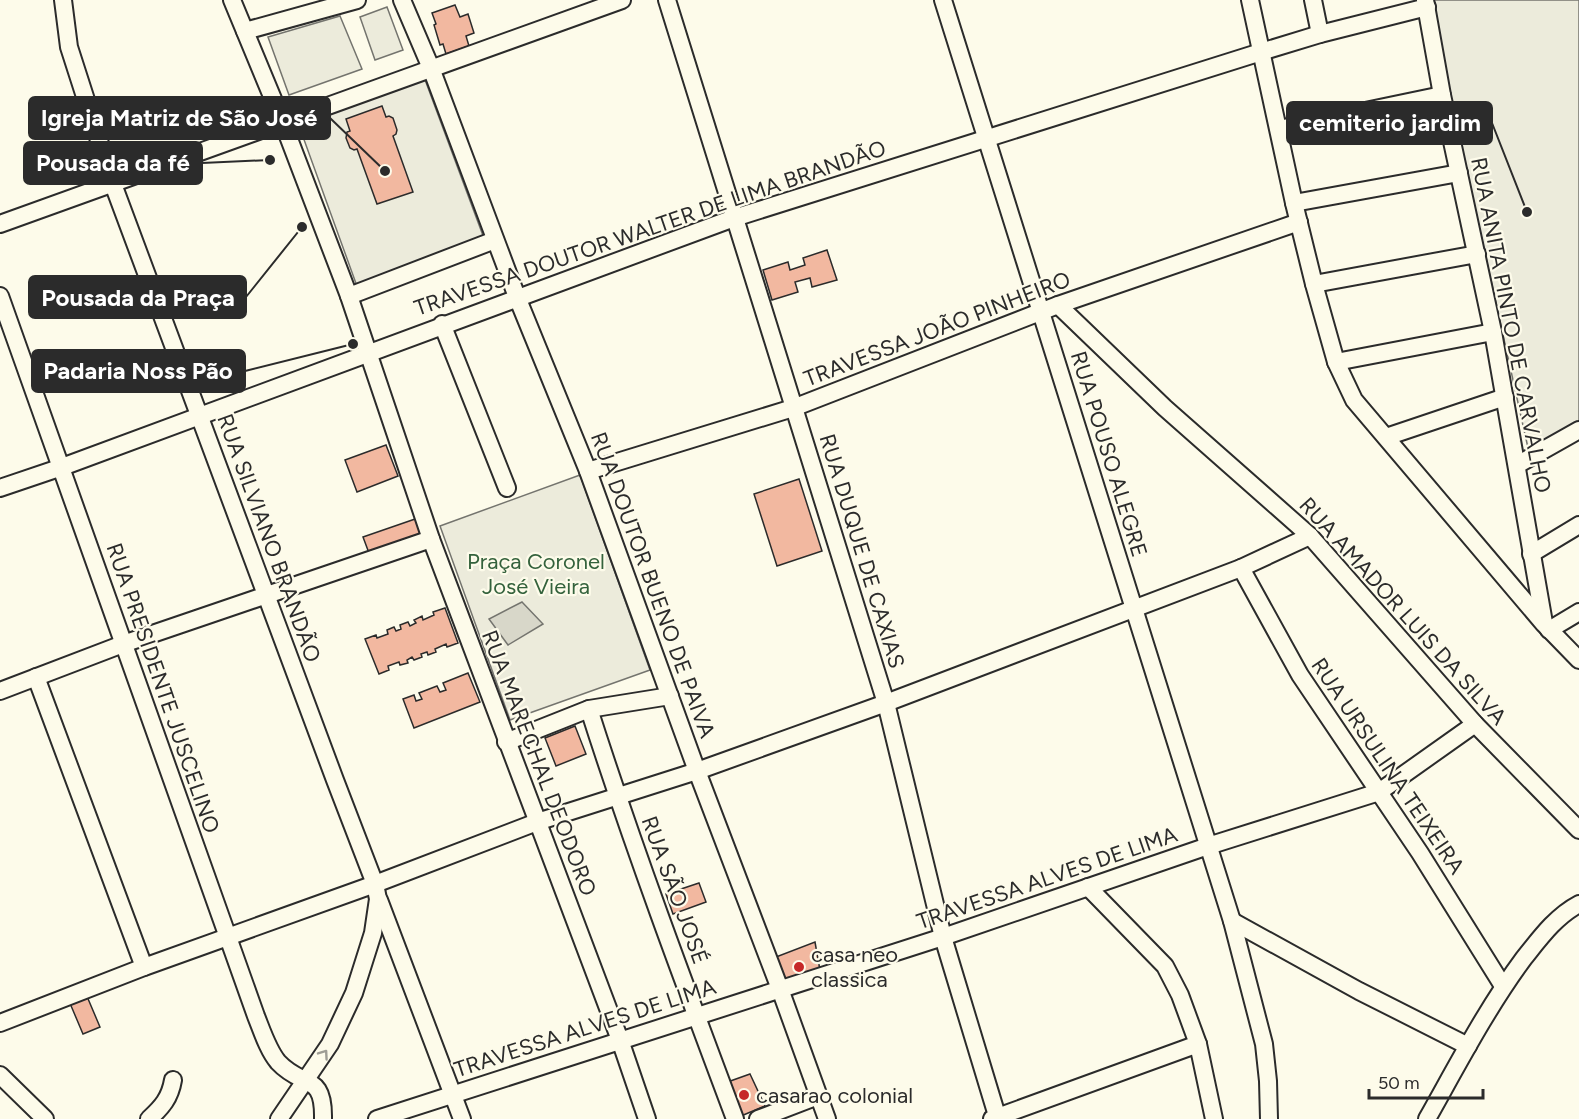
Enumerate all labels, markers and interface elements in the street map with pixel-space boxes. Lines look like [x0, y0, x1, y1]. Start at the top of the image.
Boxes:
callout: Igreja Matriz de São José [29, 97, 330, 139]
callout: cemiterio jardim [1287, 102, 1492, 144]
text: Igreja Matriz de São José [41, 103, 317, 132]
text: cemiterio jardim [1299, 108, 1481, 137]
street label: TRAVESSA DOUTOR WALTER DE LIMA BRANDÃO [411, 134, 889, 322]
callout: Pousada da fé [24, 142, 202, 184]
text: Pousada da fé [36, 148, 190, 177]
street label: RUA ANITA PINTO DE CARVALHO [1465, 155, 1557, 495]
street label: TRAVESSA JOÃO PINHEIRO [800, 266, 1074, 392]
callout: Pousada da Praça [29, 276, 246, 318]
text: Pousada da Praça [41, 283, 235, 312]
street label: RUA POUSO ALEGRE [1065, 348, 1153, 560]
callout: Padaria Noss Pão [32, 350, 245, 392]
text: Padaria Noss Pão [43, 356, 233, 385]
street label: RUA SILVIANO BRANDÃO [211, 410, 327, 666]
street label: RUA DOUTOR BUENO DE PAIVA [585, 428, 721, 742]
street label: RUA DUQUE DE CAXIAS [813, 431, 911, 671]
street label: RUA AMADOR LUIS DA SILVA [1294, 492, 1512, 730]
street label: RUA PRESIDENTE JUSCELINO [101, 539, 225, 837]
park label: Praça Coronel José Vieira [467, 548, 605, 600]
street label: RUA MARECHAL DEODORO [476, 626, 602, 900]
street label: RUA URSULINA TEIXEIRA [1305, 653, 1471, 879]
street label: RUA SÃO JOSÉ [636, 812, 714, 968]
street label: TRAVESSA ALVES DE LIMA [913, 821, 1181, 935]
place label: casa neo classica [811, 941, 898, 993]
marker: casa neo classica [792, 960, 806, 974]
street label: TRAVESSA ALVES DE LIMA [451, 973, 719, 1083]
one-way arrow [317, 1049, 328, 1060]
scale bar [1369, 1062, 1483, 1100]
text: 50 m [1378, 1072, 1420, 1094]
place label: casarao colonial [756, 1082, 913, 1109]
marker: casarao colonial [737, 1088, 751, 1102]

